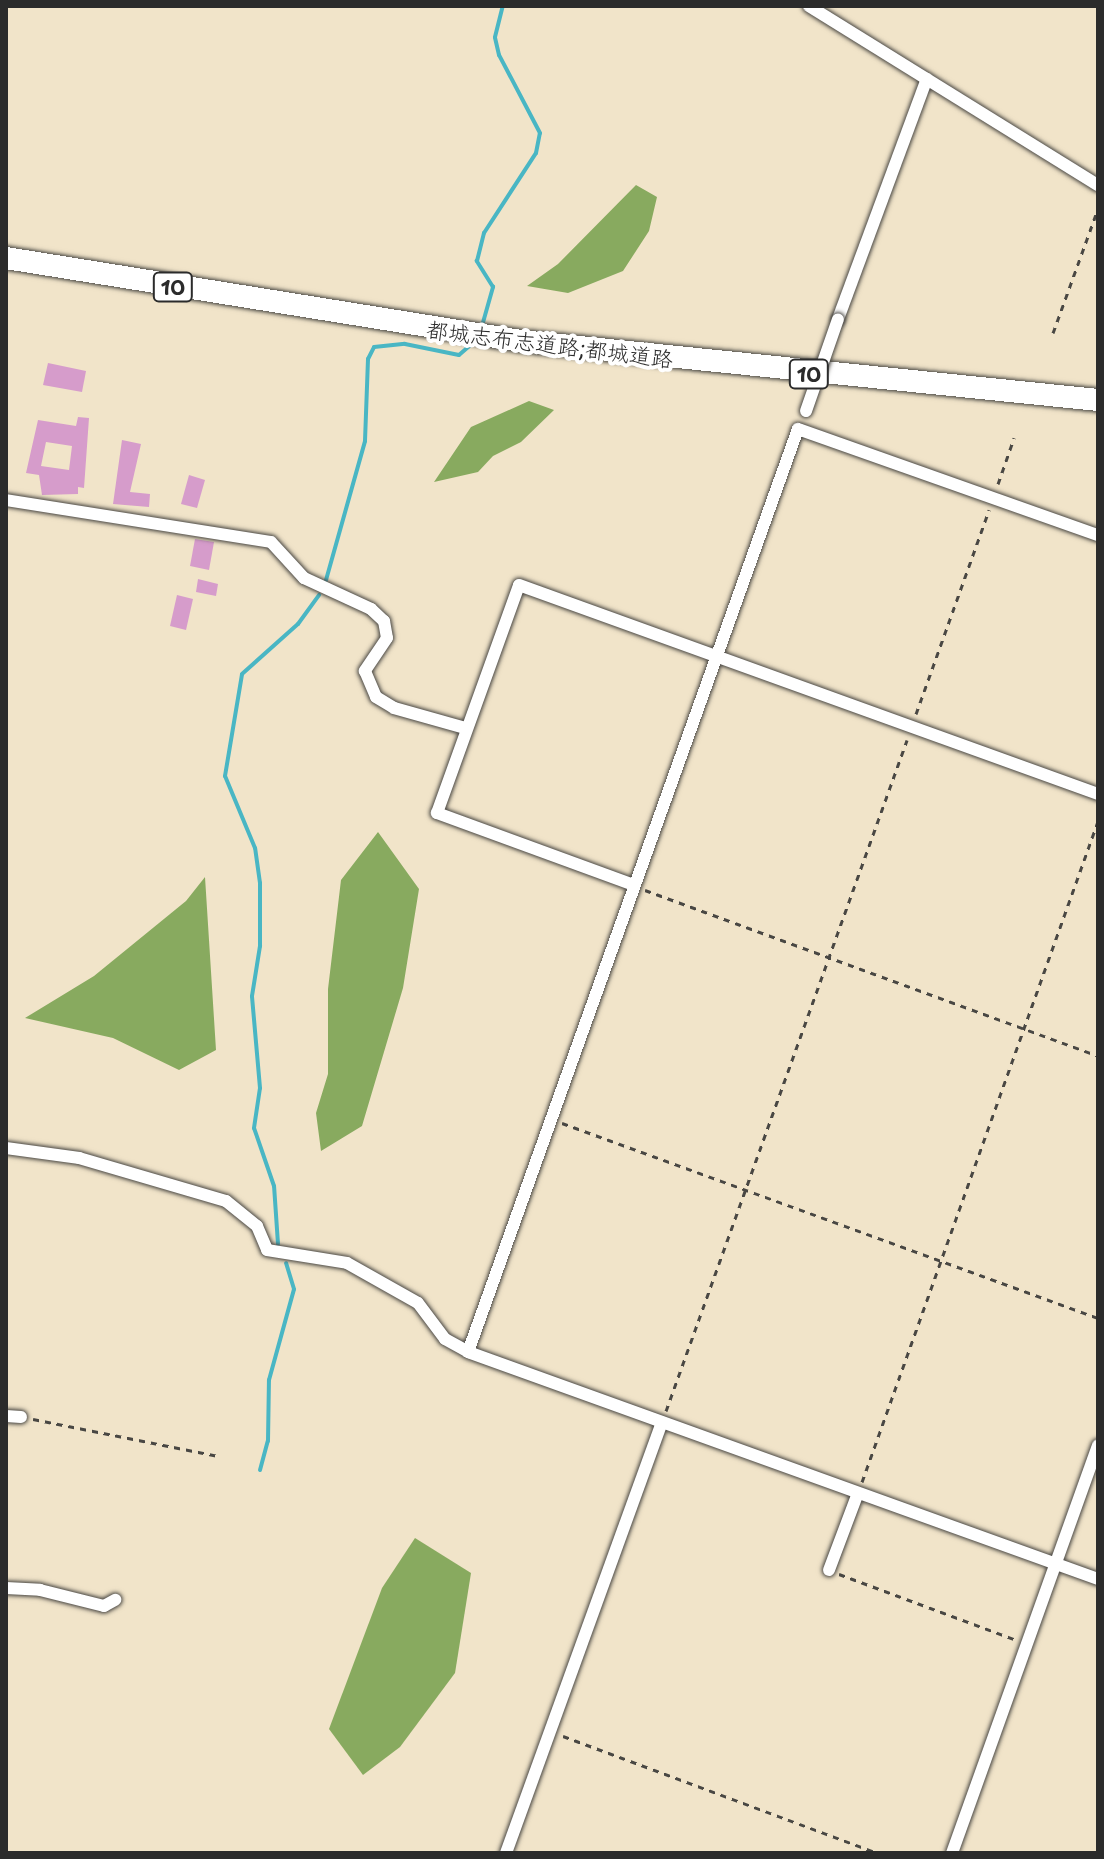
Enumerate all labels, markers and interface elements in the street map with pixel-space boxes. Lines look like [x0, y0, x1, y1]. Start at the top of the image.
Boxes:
road number: 10 [151, 271, 195, 303]
street label: 都城志布志道路;都城道路 [425, 315, 675, 371]
road number: 10 [787, 358, 831, 390]

